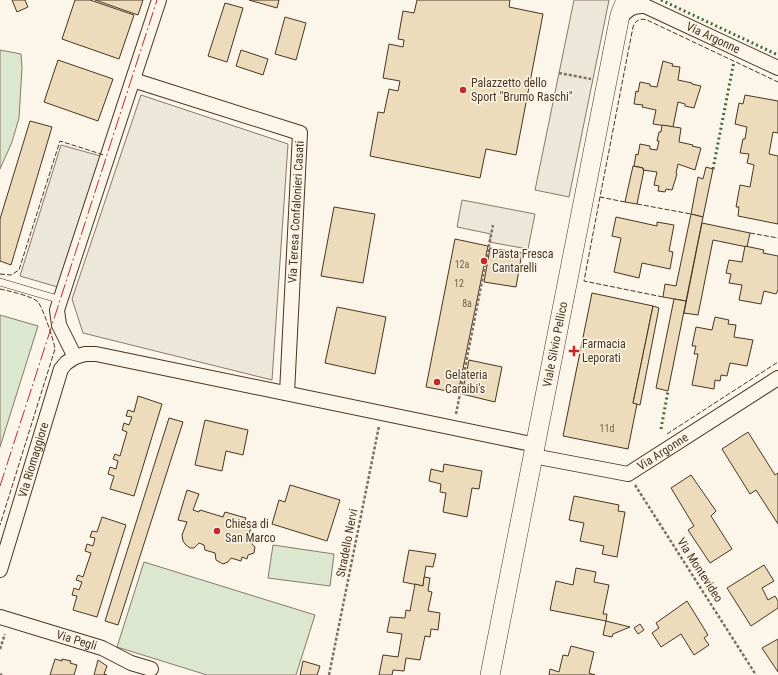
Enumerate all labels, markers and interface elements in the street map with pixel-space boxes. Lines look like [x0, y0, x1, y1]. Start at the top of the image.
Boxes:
street label: Via Argonne [684, 19, 743, 56]
place label: Palazzetto dello Sport "Brumo Raschi" [471, 76, 573, 104]
marker: Palazzetto dello Sport "Brumo Raschi" [458, 85, 468, 95]
street label: Via Teresa Confalonieri Casati [285, 140, 307, 284]
place label: Pasta Fresca Cantarelli [492, 247, 554, 275]
marker: Pasta Fresca Cantarelli [479, 256, 489, 266]
house number: 12a [455, 259, 470, 270]
house number: 12 [454, 278, 464, 289]
house number: 8a [462, 298, 472, 309]
street label: Viale Silvio Pellico [540, 300, 570, 388]
place label: Farmacia Leporati [582, 337, 626, 365]
marker: Farmacia Leporati [569, 346, 579, 356]
place label: Gelateria Caraibi's [445, 368, 488, 396]
marker: Gelateria Caraibi's [432, 377, 442, 387]
street label: Via Riomaggiore [15, 420, 51, 499]
house number: 11d [600, 423, 614, 434]
street label: Via Argonne [635, 430, 691, 473]
street label: Stradello Nervi [333, 508, 361, 578]
place label: Chiesa di San Marco [225, 517, 275, 545]
marker: Chiesa di San Marco [212, 526, 222, 536]
street label: Via Montevideo [674, 535, 726, 605]
street label: Via Pegli [55, 628, 99, 653]

